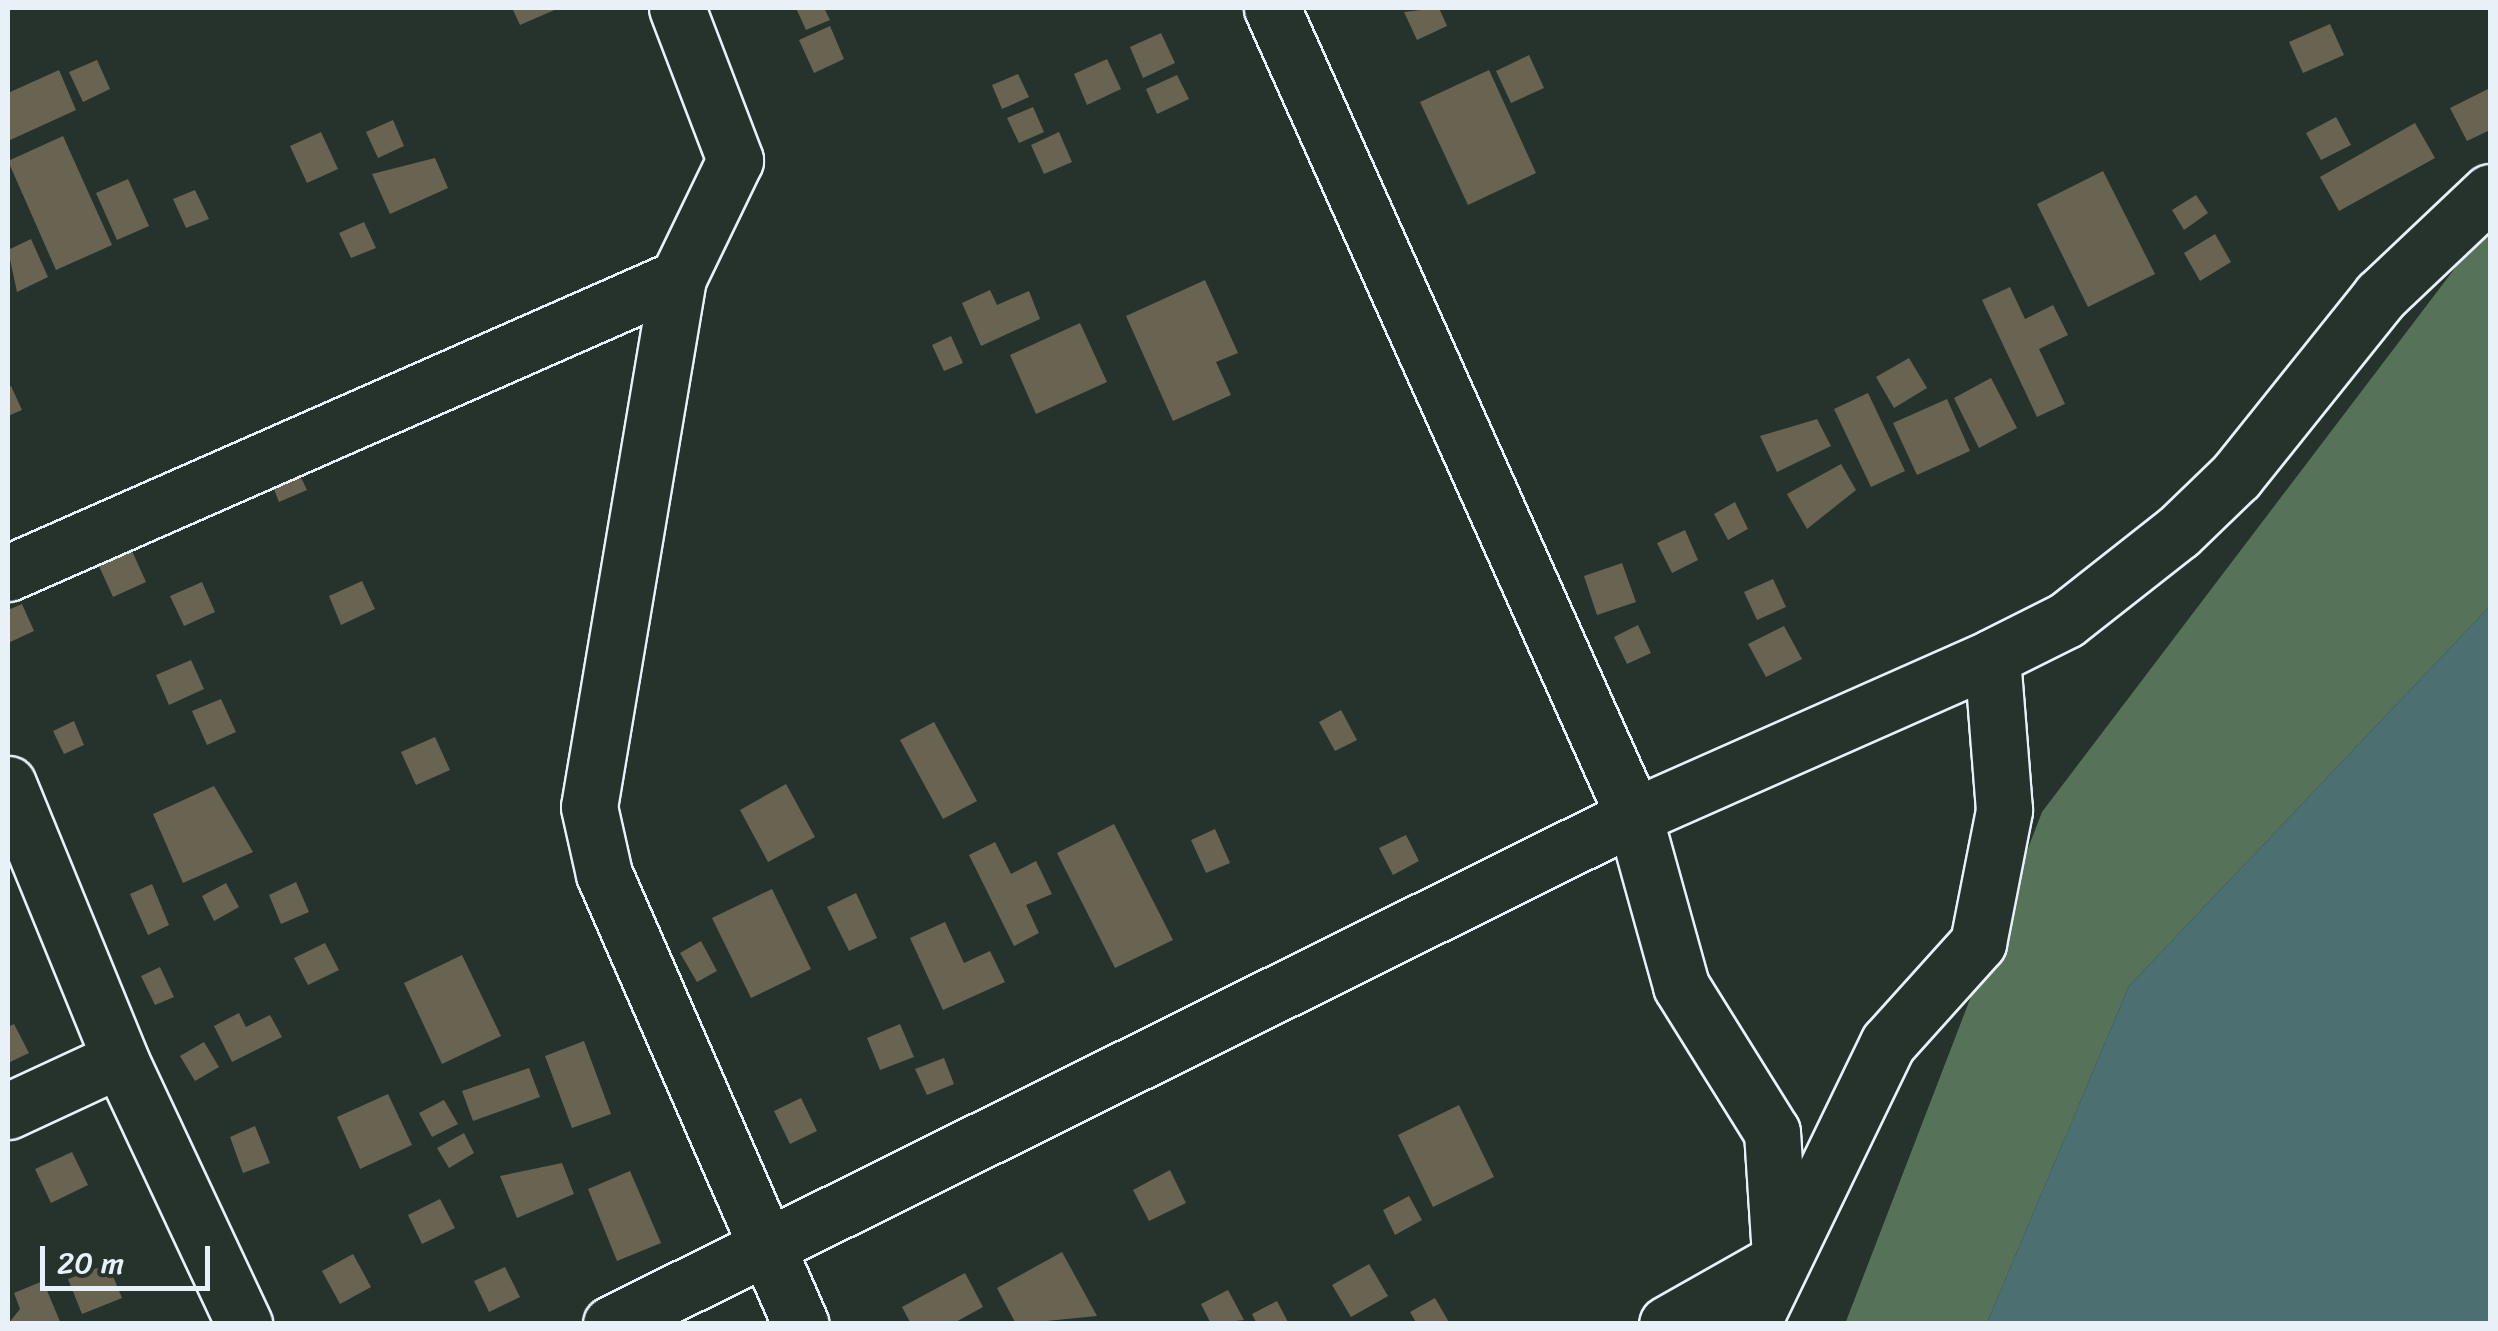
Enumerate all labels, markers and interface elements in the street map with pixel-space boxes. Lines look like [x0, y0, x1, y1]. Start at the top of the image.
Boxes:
scale bar [45, 1226, 215, 1288]
text: 20 m [57, 1236, 124, 1290]

